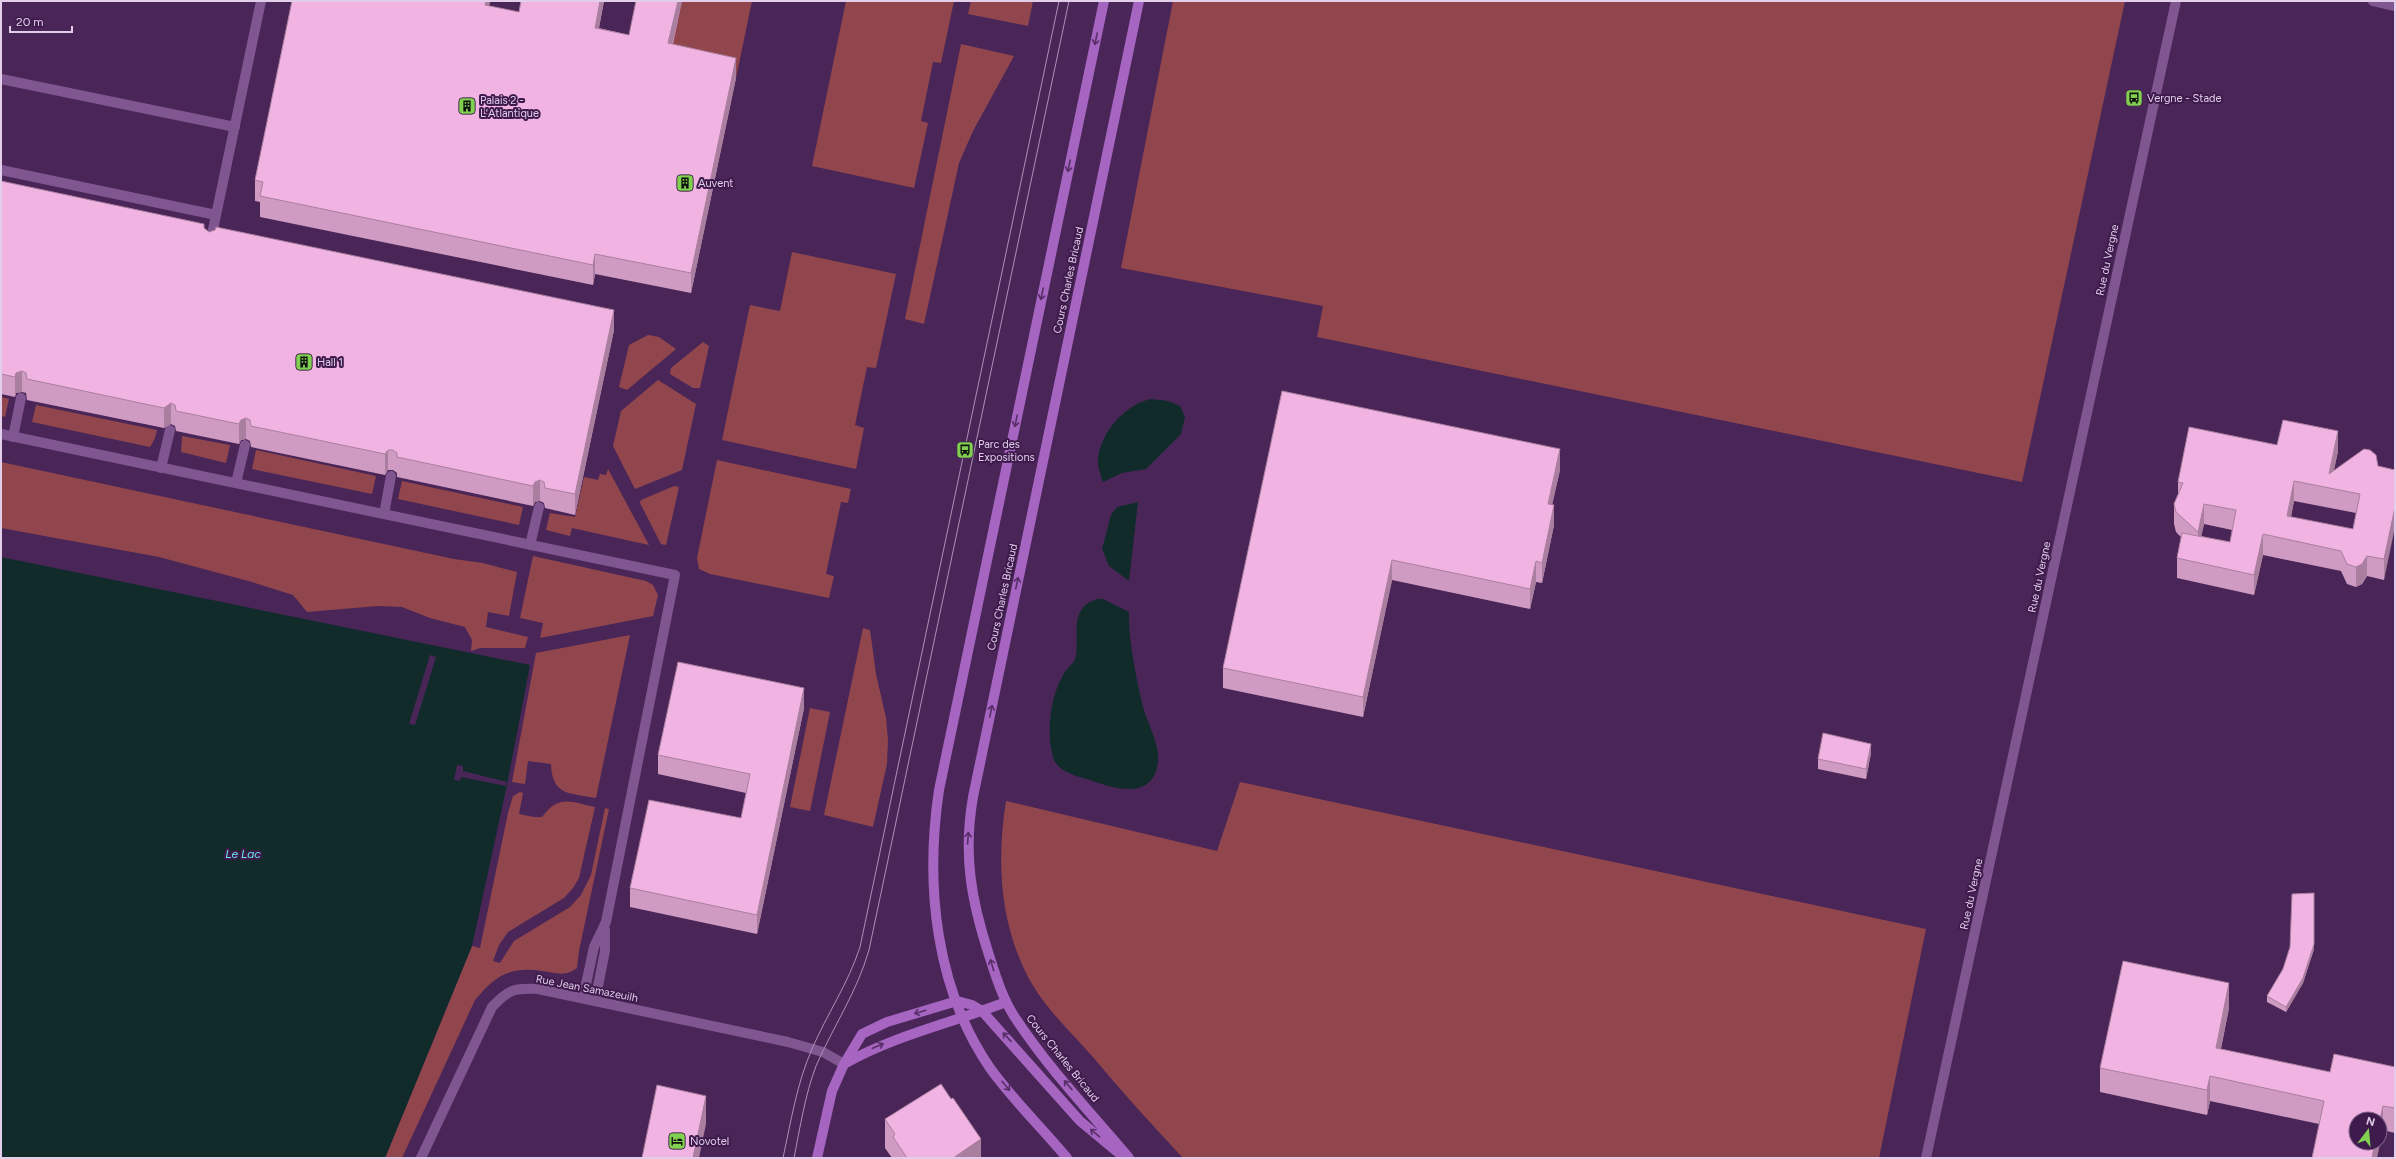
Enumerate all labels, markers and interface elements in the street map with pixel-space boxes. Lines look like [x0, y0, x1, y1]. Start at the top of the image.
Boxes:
scale bar [10, 8, 72, 34]
text: 20 m [16, 15, 44, 29]
one-way arrow [1092, 32, 1100, 45]
bus stop icon: Vergne - Stade [2124, 88, 2144, 108]
place label: Vergne - Stade [2147, 92, 2221, 105]
place label: Palais 2 - L'Atlantique [480, 94, 539, 120]
building icon: Palais 2 - L'Atlantique [457, 96, 477, 116]
one-way arrow [1065, 159, 1073, 172]
building icon: Auvent [675, 173, 695, 193]
place label: Auvent [698, 177, 733, 190]
street label: Rue du Vergne [2094, 223, 2121, 297]
street label: Cours Charles Bricaud [1051, 226, 1086, 335]
one-way arrow [1038, 287, 1046, 300]
building icon: Hall 1 [294, 352, 314, 372]
place label: Hall 1 [317, 356, 343, 369]
one-way arrow [1011, 414, 1019, 427]
place label: Parc des Expositions [978, 438, 1035, 464]
bus stop icon: Parc des Expositions [955, 440, 975, 460]
street label: Rue du Vergne [2026, 540, 2053, 614]
street label: Cours Charles Bricaud [985, 543, 1020, 652]
one-way arrow [1014, 577, 1022, 590]
one-way arrow [987, 704, 995, 717]
one-way arrow [964, 832, 972, 845]
water label: Le Lac [225, 847, 261, 861]
street label: Rue du Vergne [1958, 857, 1985, 931]
one-way arrow [988, 959, 995, 972]
street label: Rue Jean Samazeuilh [535, 972, 639, 1005]
one-way arrow [913, 1009, 926, 1016]
street label: Cours Charles Bricaud [1023, 1012, 1102, 1105]
one-way arrow [1003, 1032, 1012, 1042]
one-way arrow [872, 1042, 884, 1049]
one-way arrow [1064, 1080, 1073, 1091]
one-way arrow [1002, 1081, 1011, 1092]
north arrow [2348, 1111, 2388, 1151]
text: N [2365, 1114, 2377, 1129]
one-way arrow [1089, 1129, 1100, 1138]
hotel icon: Novotel [667, 1131, 687, 1151]
place label: Novotel [690, 1135, 729, 1148]

